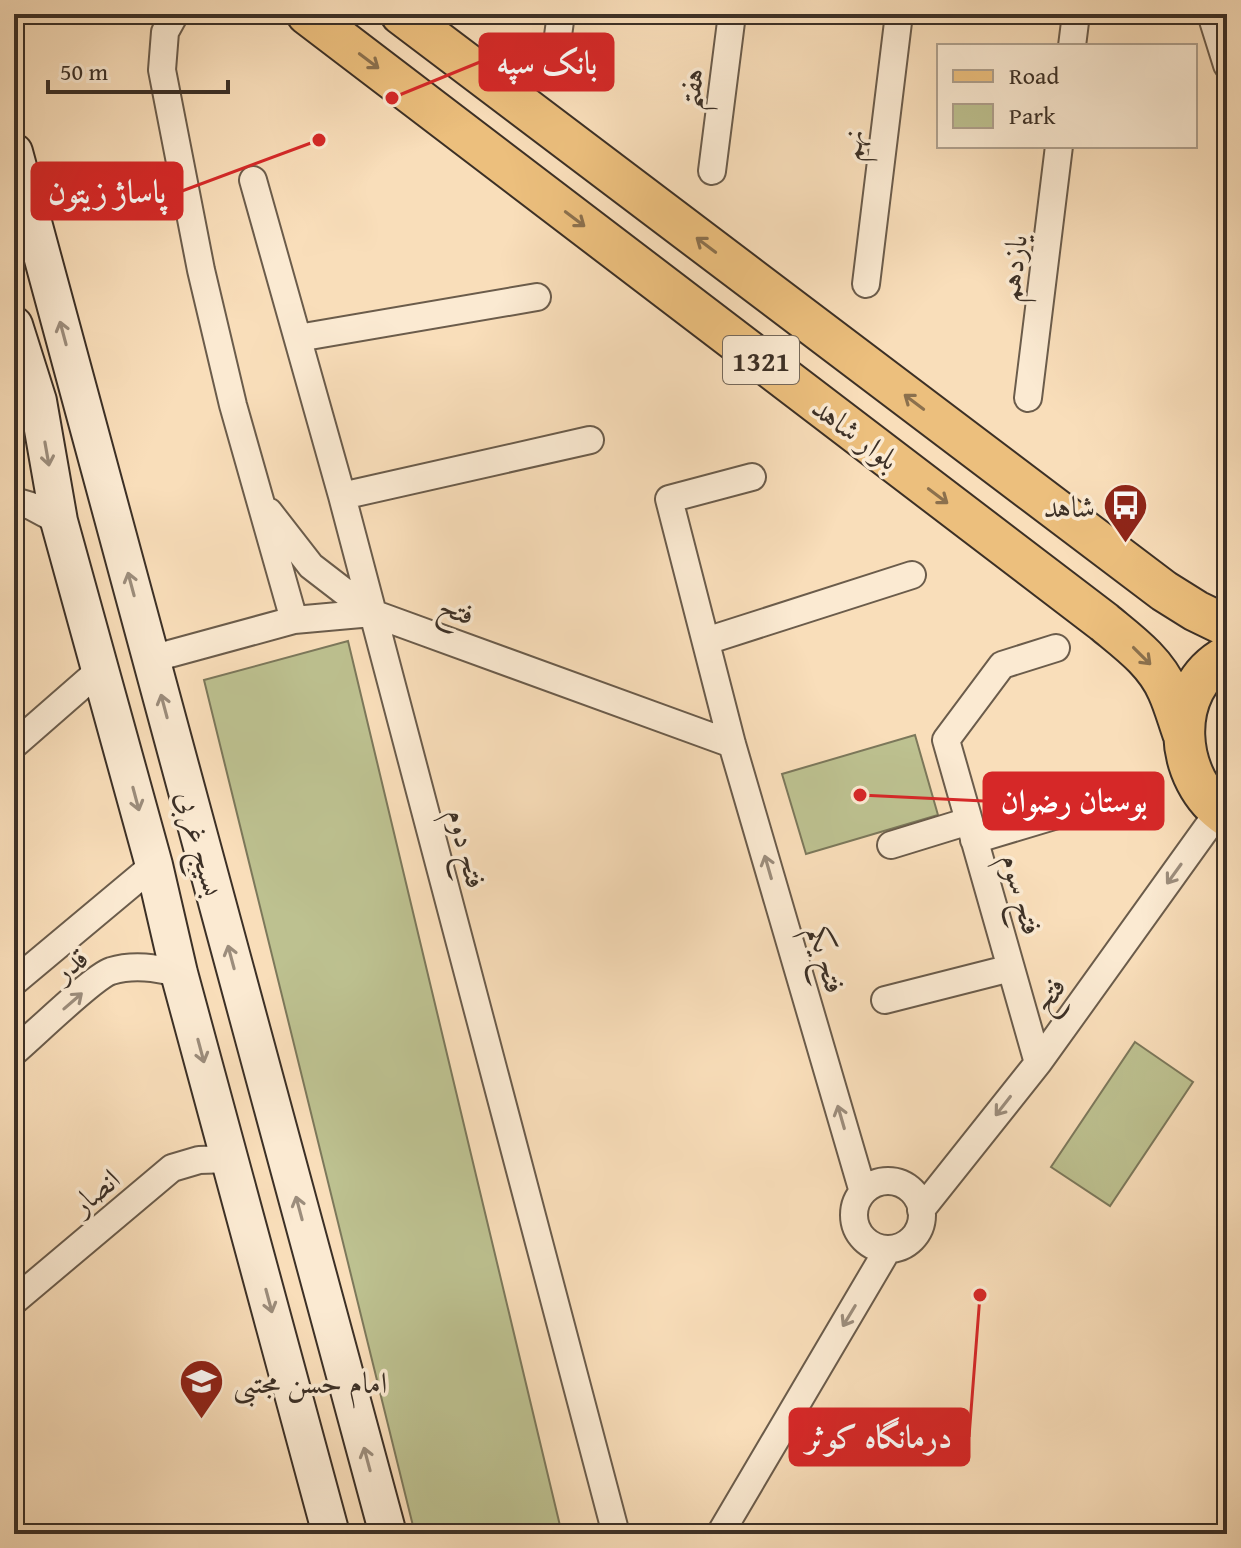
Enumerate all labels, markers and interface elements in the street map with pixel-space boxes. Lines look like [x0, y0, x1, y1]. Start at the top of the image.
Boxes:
callout: بانک سپه [480, 34, 613, 90]
text: بانک سپه [497, 39, 597, 86]
scale bar [48, 44, 228, 94]
legend [937, 44, 1197, 148]
one-way arrow [358, 53, 379, 70]
text: 50 m [60, 54, 108, 89]
text: Road [1009, 58, 1059, 93]
street label: هفتم [666, 66, 722, 113]
text: Park [1009, 98, 1056, 133]
street label: نهم [827, 127, 882, 164]
callout: پاساژ زیتون [32, 163, 182, 219]
text: پاساژ زیتون [48, 168, 168, 216]
one-way arrow [564, 210, 586, 227]
street label: یازدهم [986, 231, 1045, 305]
one-way arrow [696, 237, 718, 253]
one-way arrow [55, 321, 70, 347]
road number: 1321 [723, 336, 799, 384]
street label: بلوار شاهد [803, 385, 909, 481]
one-way arrow [904, 393, 925, 410]
one-way arrow [41, 441, 56, 467]
bus stop icon: شاهد [1102, 482, 1150, 545]
place label: شاهد [1043, 484, 1095, 528]
one-way arrow [927, 487, 948, 504]
one-way arrow [122, 572, 137, 598]
street label: فتح [431, 582, 481, 641]
one-way arrow [1133, 646, 1152, 666]
one-way arrow [155, 693, 170, 719]
callout: بوستان رضوان [984, 773, 1163, 829]
text: بوستان رضوان [1000, 777, 1148, 824]
one-way arrow [129, 785, 144, 811]
street label: بسیج غربی [160, 785, 236, 903]
street label: فتح دوم [430, 803, 500, 894]
street label: فتح سوم [985, 848, 1056, 942]
one-way arrow [760, 855, 775, 881]
one-way arrow [1165, 862, 1182, 884]
street label: فتح یکم [791, 920, 859, 1000]
street label: قدر [40, 936, 97, 994]
one-way arrow [223, 944, 238, 970]
street label: فتح [1020, 967, 1081, 1025]
one-way arrow [62, 992, 82, 1010]
one-way arrow [194, 1037, 209, 1063]
one-way arrow [995, 1095, 1012, 1116]
one-way arrow [833, 1104, 848, 1130]
street label: انصار [58, 1157, 129, 1227]
one-way arrow [291, 1195, 306, 1221]
one-way arrow [262, 1288, 277, 1314]
one-way arrow [841, 1304, 857, 1327]
school or university icon: امام حسن مجتبی [178, 1358, 226, 1421]
place label: امام حسن مجتبی [233, 1360, 387, 1409]
callout: درمانگاه کوثر [790, 1409, 969, 1465]
text: درمانگاه کوثر [803, 1413, 952, 1460]
one-way arrow [359, 1446, 374, 1472]

